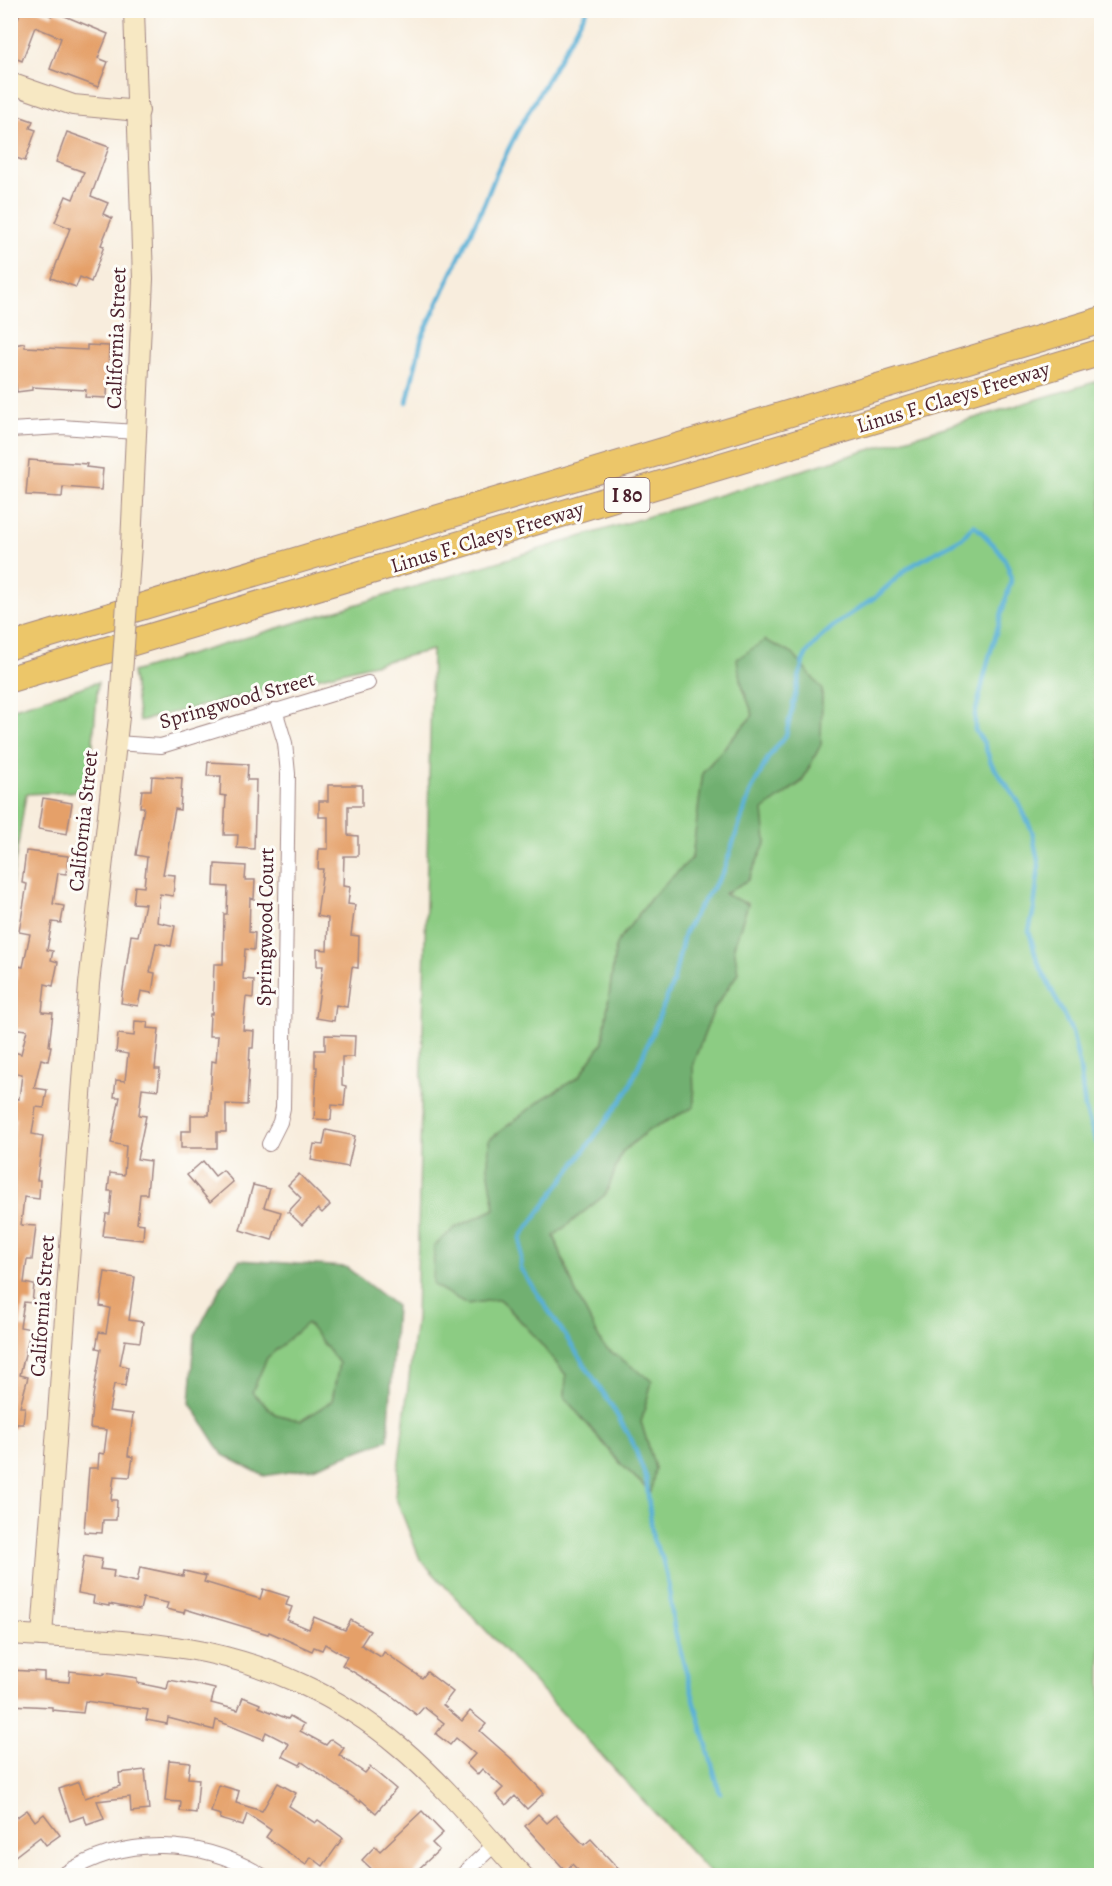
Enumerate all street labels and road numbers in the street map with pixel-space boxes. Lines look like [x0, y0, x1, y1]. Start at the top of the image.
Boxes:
street label: California Street [100, 266, 132, 409]
street label: Linus F. Claeys Freeway [853, 354, 1054, 440]
road number: I 80 [604, 478, 650, 512]
street label: Linus F. Claeys Freeway [387, 494, 588, 580]
street label: Springwood Street [156, 664, 318, 736]
street label: California Street [62, 749, 104, 893]
street label: Springwood Court [250, 847, 280, 1007]
street label: California Street [23, 1234, 61, 1378]

